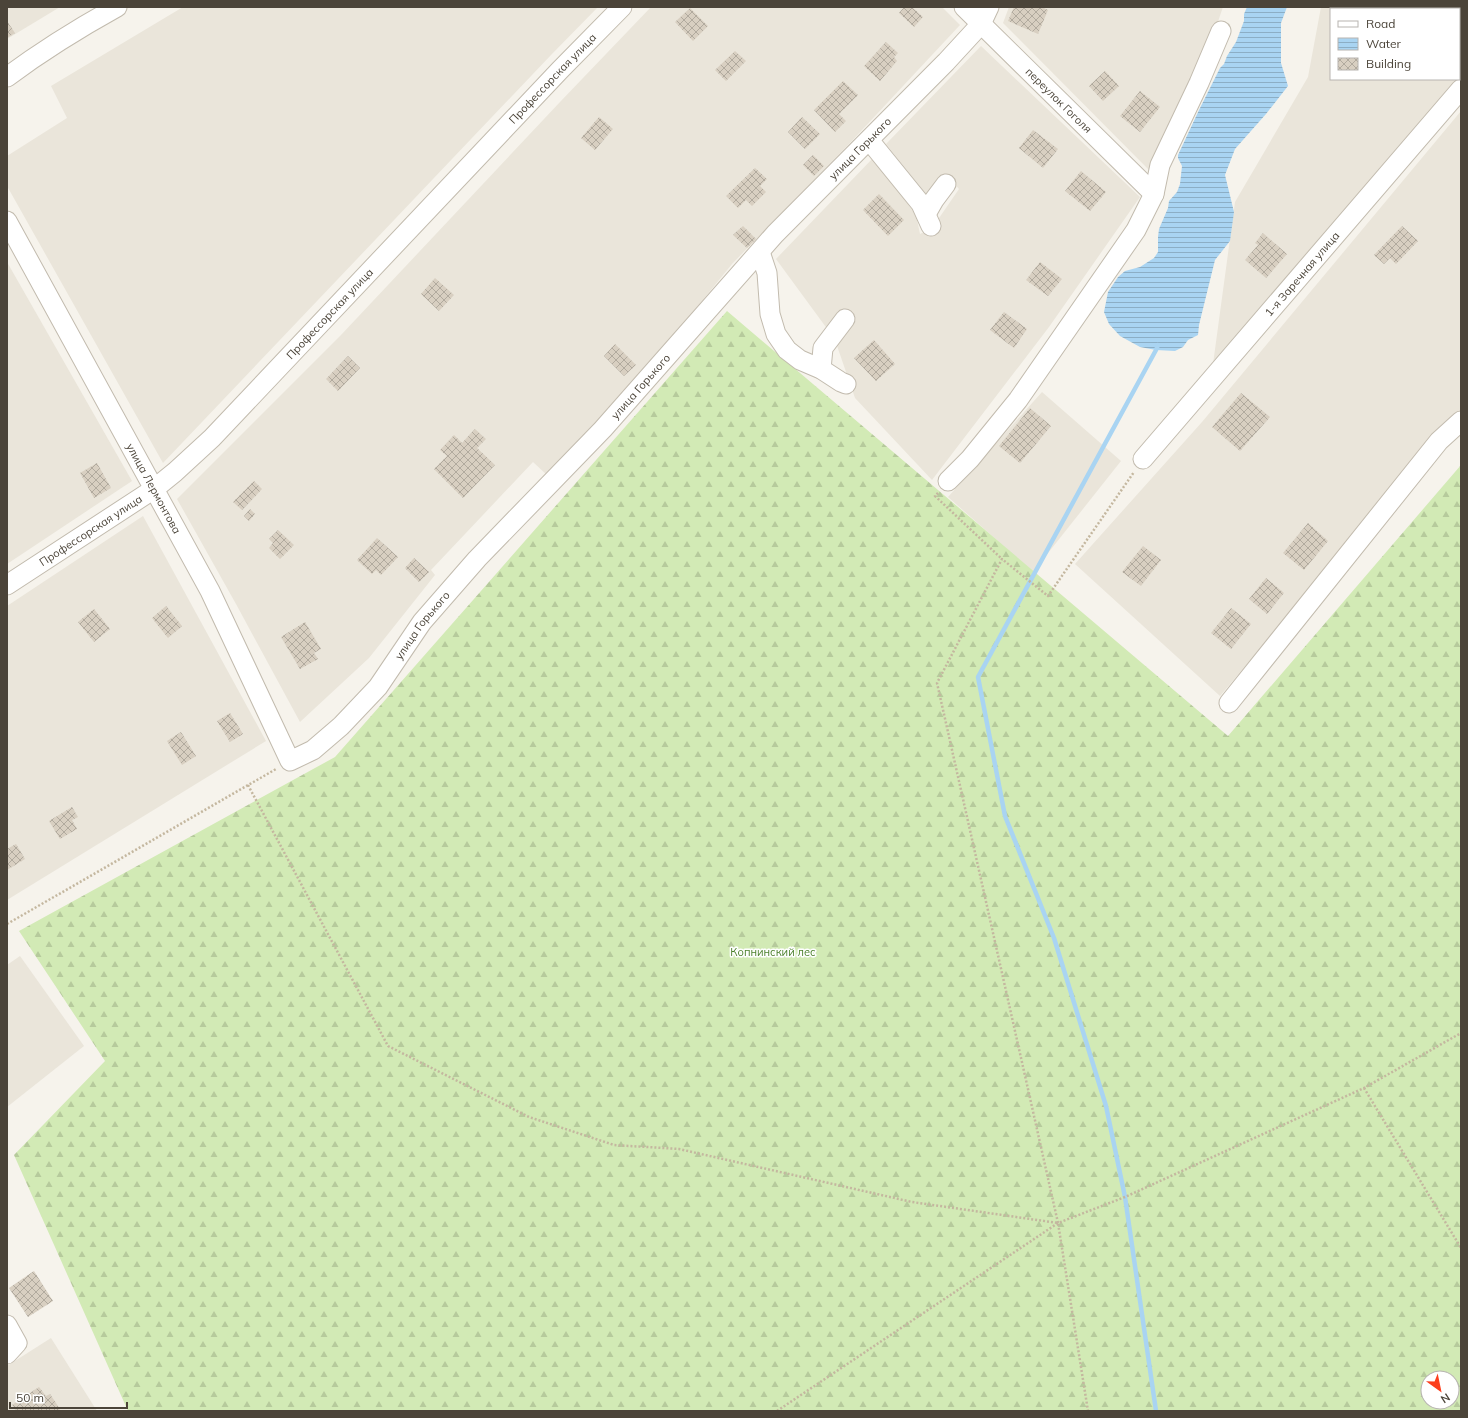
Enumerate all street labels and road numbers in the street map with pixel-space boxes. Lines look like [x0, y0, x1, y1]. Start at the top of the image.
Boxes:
street label: Профессорская улица [506, 30, 599, 127]
street label: переулок Гоголя [1023, 65, 1095, 136]
street label: улица Горького [826, 114, 894, 183]
street label: 1-я Заречная улица [1262, 229, 1342, 319]
street label: Профессорская улица [283, 265, 376, 362]
street label: улица Горького [608, 351, 673, 422]
street label: улица Лермонтова [123, 441, 184, 536]
street label: Профессорская улица [37, 492, 145, 569]
street label: улица Горького [392, 588, 453, 662]

